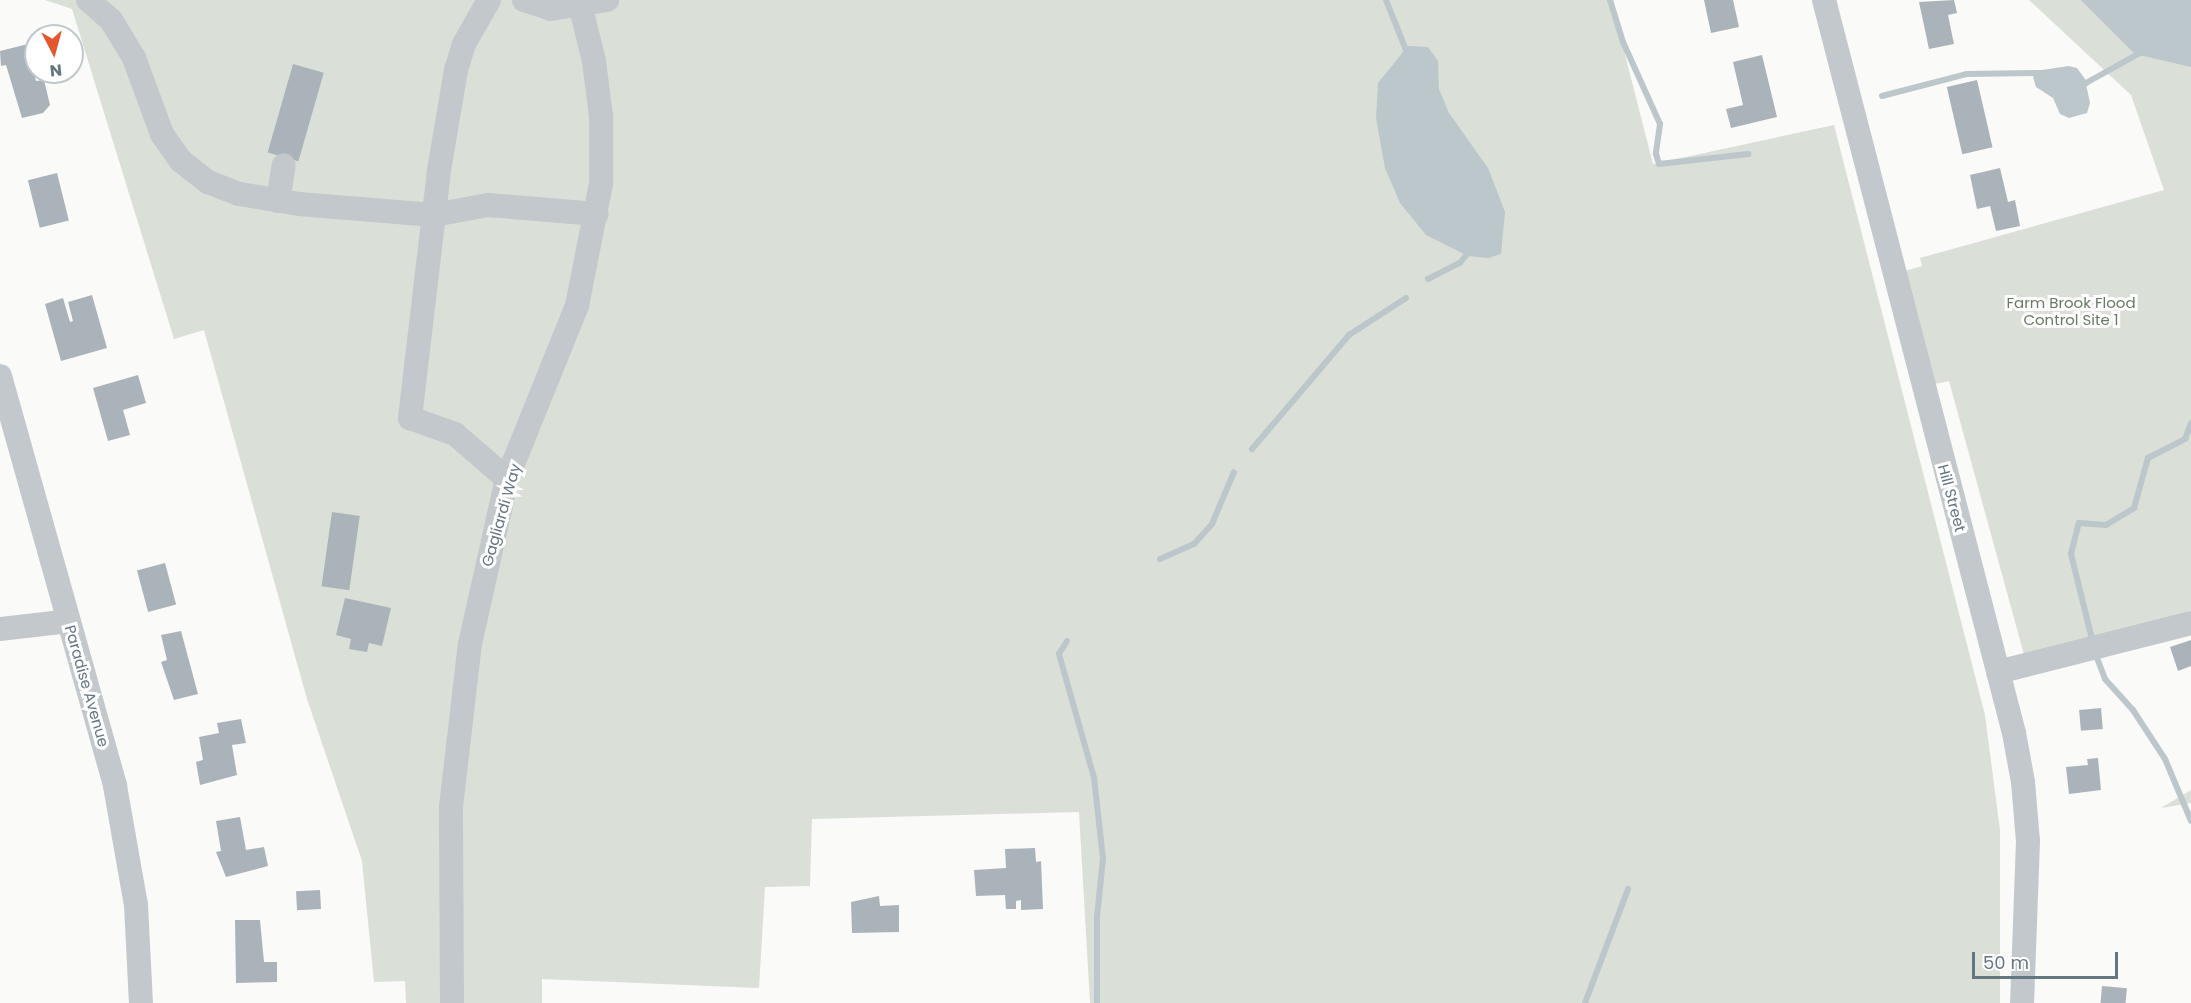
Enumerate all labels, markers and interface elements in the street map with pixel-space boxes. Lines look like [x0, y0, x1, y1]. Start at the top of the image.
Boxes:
north arrow [24, 24, 84, 84]
text: N [49, 58, 63, 82]
park label: Farm Brook Flood Control Site 1 [2006, 293, 2136, 328]
street label: Gagliardi Way [478, 462, 524, 568]
street label: Hill Street [1934, 462, 1970, 534]
street label: Paradise Avenue [61, 623, 113, 749]
scale bar [1975, 940, 2120, 978]
text: 50 m [1983, 950, 2029, 975]

